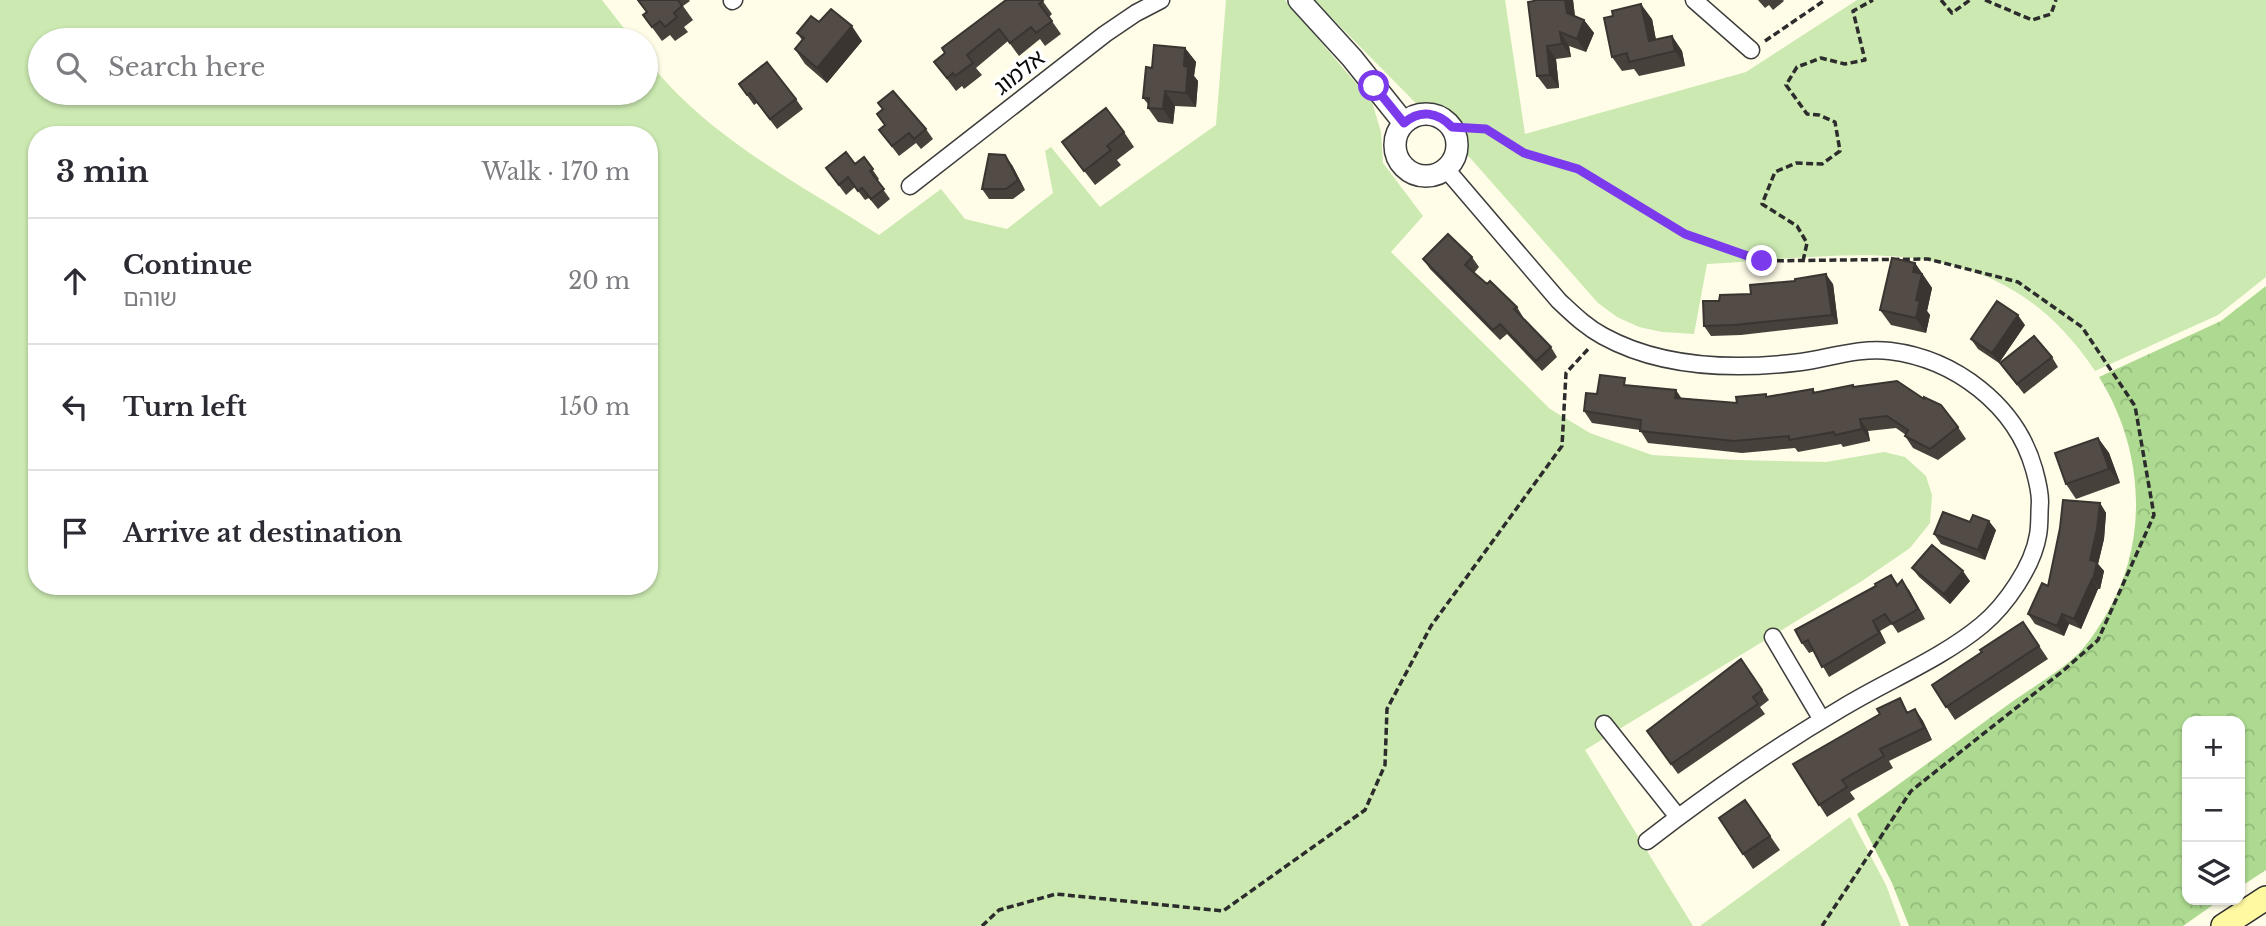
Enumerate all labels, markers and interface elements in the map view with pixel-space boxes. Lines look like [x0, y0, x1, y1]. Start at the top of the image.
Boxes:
search box [28, 28, 658, 105]
street label: אלמוג [988, 43, 1050, 101]
icon: search [52, 48, 90, 86]
text: Search here [108, 51, 265, 83]
route start [1358, 70, 1389, 101]
text: 3 min [56, 153, 149, 190]
text: Walk · 170 m [482, 158, 630, 186]
route end [1746, 245, 1777, 276]
text: Continue [123, 249, 252, 281]
icon: ahead [56, 262, 94, 300]
text: 20 m [568, 267, 630, 295]
text: שוהם [123, 284, 177, 312]
icon: left [56, 388, 94, 426]
text: Turn left [123, 391, 247, 423]
text: 150 m [559, 393, 630, 421]
icon: arrive [56, 514, 94, 552]
text: Arrive at destination [123, 517, 403, 549]
map controls [2182, 716, 2245, 905]
button: + [2182, 716, 2245, 779]
button: − [2182, 779, 2245, 842]
button: layers [2182, 842, 2245, 905]

